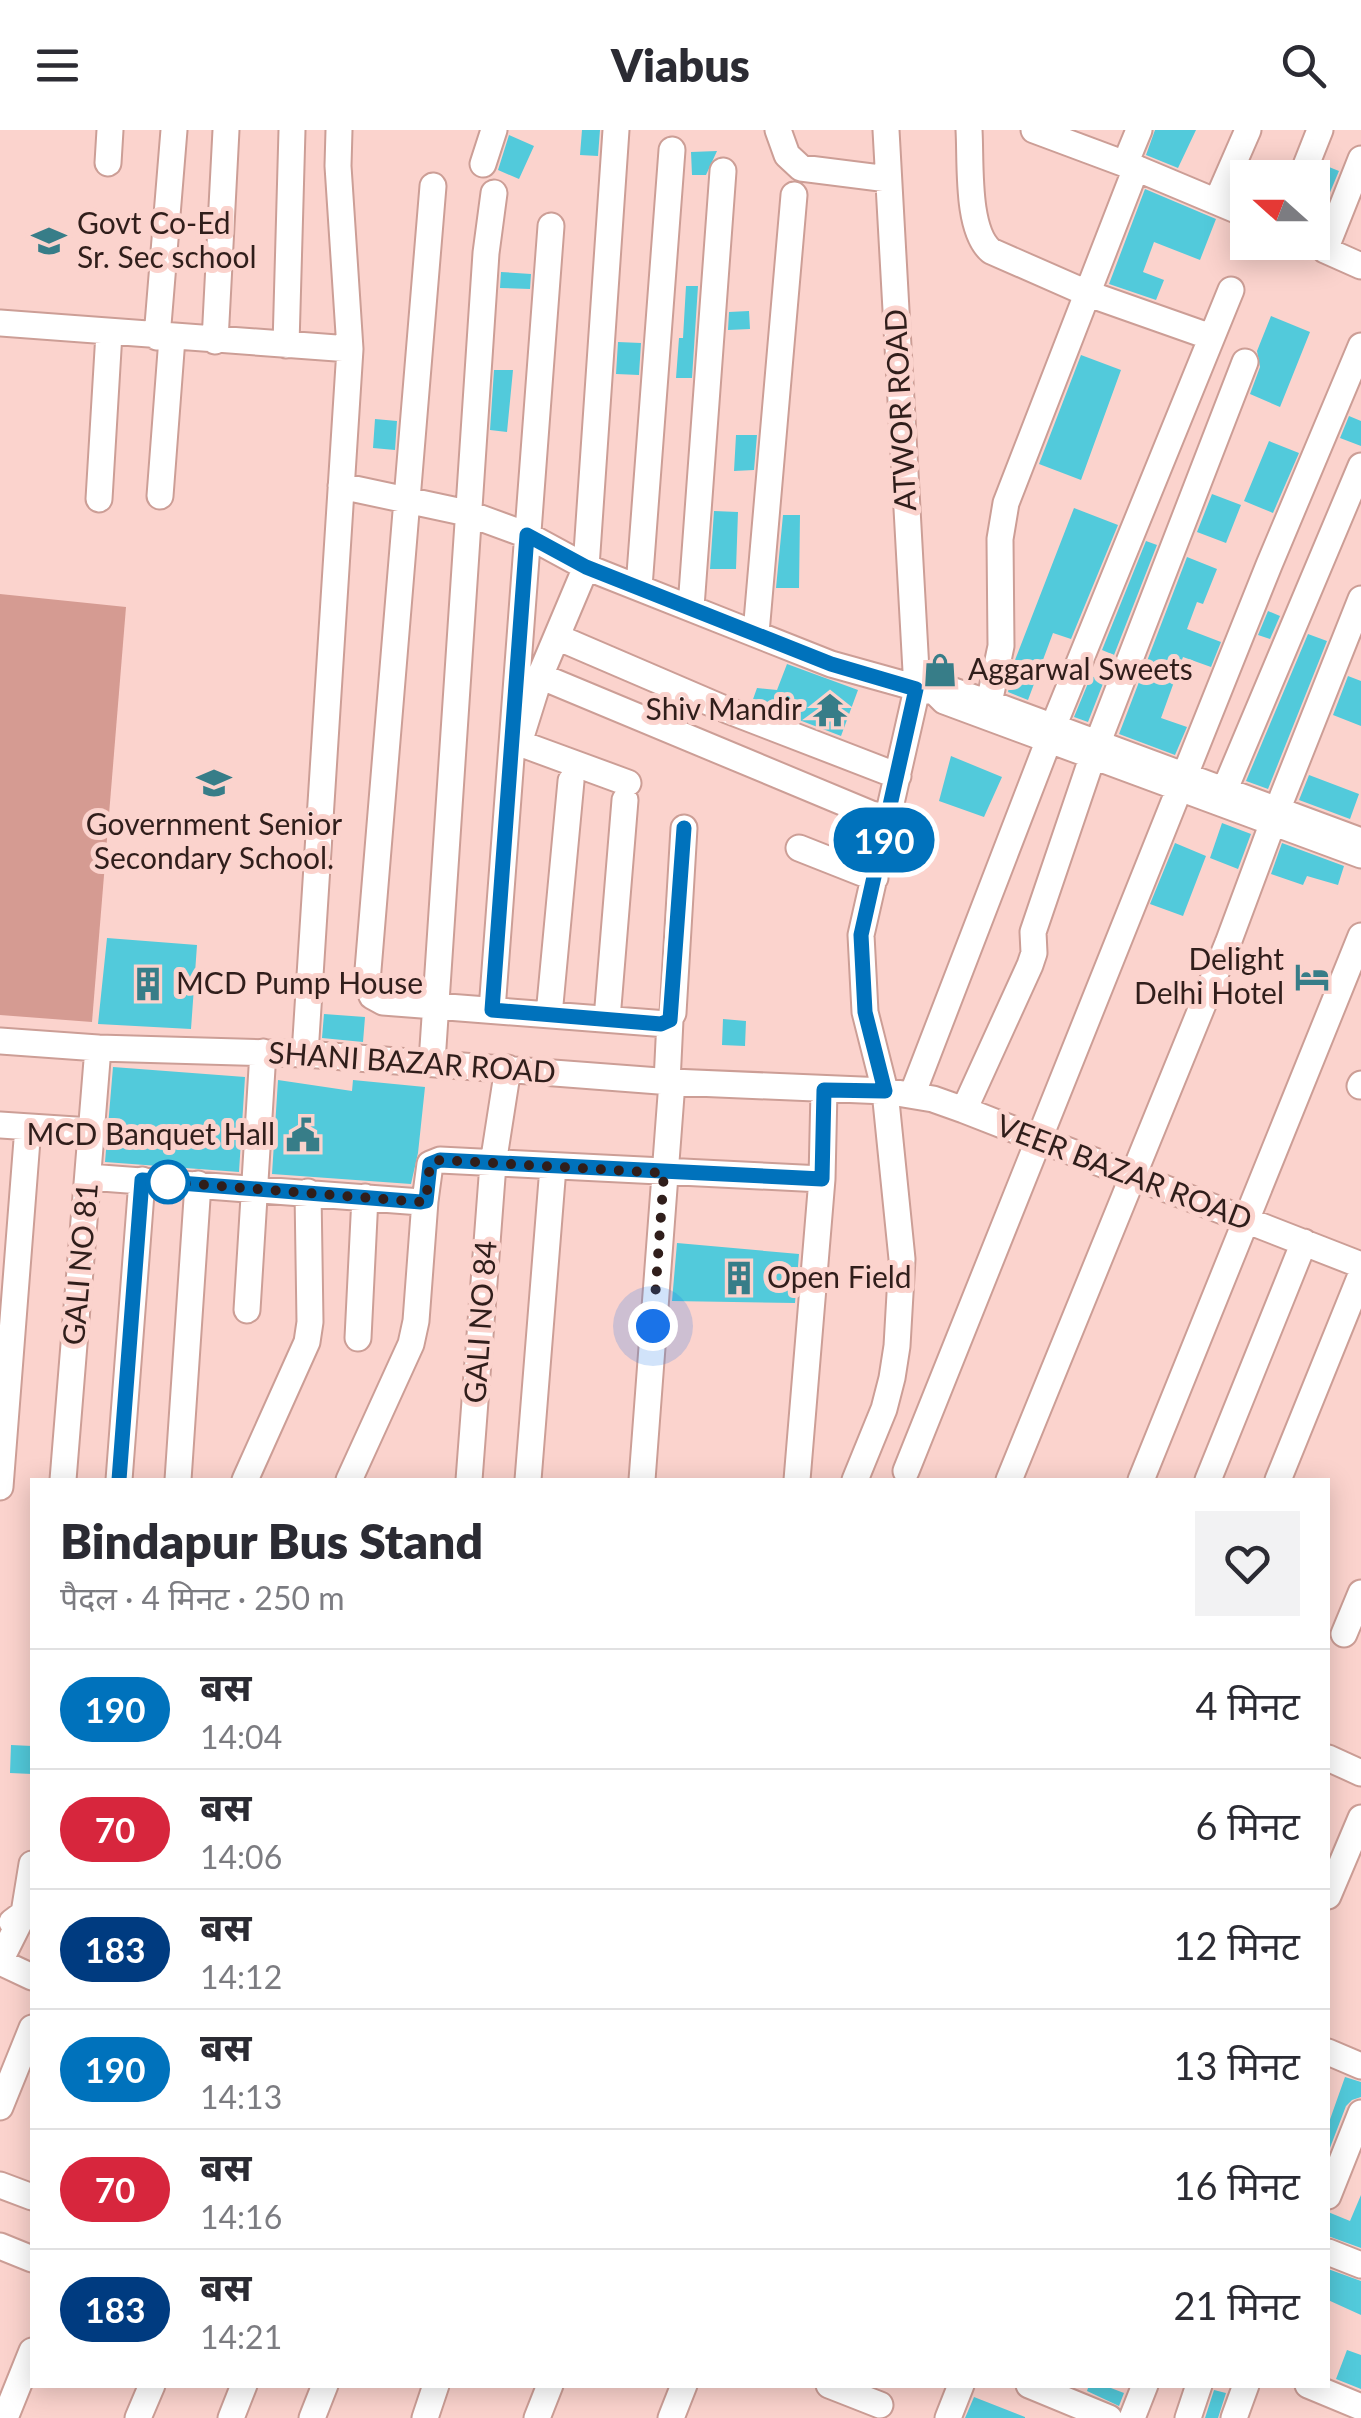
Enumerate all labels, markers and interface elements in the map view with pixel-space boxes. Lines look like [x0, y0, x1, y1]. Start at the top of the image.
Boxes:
icon: menu [30, 38, 85, 93]
text: Viabus [611, 38, 750, 92]
icon: search [1276, 38, 1331, 93]
north arrow [1230, 160, 1330, 260]
map controls [1230, 160, 1330, 260]
place label: Govt Co-Ed Sr. Sec school [77, 204, 257, 274]
school or university icon: Govt Co-Ed Sr. Sec school [30, 222, 68, 260]
street label: ATWOR ROAD [876, 308, 922, 512]
place label: Aggarwal Sweets [968, 650, 1193, 686]
shop icon: Aggarwal Sweets [921, 651, 959, 689]
place label: Shiv Mandir [646, 690, 802, 726]
temple icon: Shiv Mandir [811, 691, 849, 729]
school or university icon: Government Senior Secondary School. [195, 764, 233, 802]
place label: Government Senior Secondary School. [86, 805, 342, 875]
line badge: 190 [826, 808, 942, 872]
text: 190 [854, 819, 914, 861]
place label: Delight Delhi Hotel [1134, 940, 1284, 1010]
hotel icon: Delight Delhi Hotel [1293, 958, 1331, 996]
place label: MCD Pump House [176, 964, 423, 1000]
building icon: MCD Pump House [129, 965, 167, 1003]
street label: SHANI BAZAR ROAD [267, 1033, 557, 1089]
street label: VEER BAZAR ROAD [992, 1106, 1258, 1236]
place label: MCD Banquet Hall [27, 1115, 275, 1151]
public building icon: MCD Banquet Hall [284, 1116, 322, 1154]
unlabelled marker [147, 1161, 189, 1203]
street label: GALI NO 81 [54, 1181, 104, 1347]
street label: GALI NO 84 [455, 1239, 503, 1404]
place label: Open Field [767, 1258, 912, 1294]
building icon: Open Field [720, 1259, 758, 1297]
your location [628, 1301, 678, 1351]
button: heart [1195, 1511, 1300, 1616]
text: Bindapur Bus Stand [60, 1512, 483, 1569]
text: पैदल · 4 मिनट · 250 m [60, 1578, 345, 1617]
text: बस [200, 1663, 252, 1709]
text: 4 मिनट [1195, 1682, 1300, 1728]
text: 190 [85, 1688, 145, 1730]
text: 14:04 [200, 1717, 282, 1756]
text: बस [200, 1783, 252, 1829]
text: 6 मिनट [1195, 1802, 1300, 1848]
text: 70 [95, 1808, 135, 1850]
text: 14:06 [200, 1837, 282, 1876]
text: बस [200, 1903, 252, 1949]
text: 12 मिनट [1173, 1922, 1300, 1968]
text: 183 [85, 1928, 145, 1970]
text: 14:12 [200, 1957, 282, 1996]
text: बस [200, 2023, 252, 2069]
text: 13 मिनट [1173, 2042, 1300, 2088]
text: 190 [85, 2048, 145, 2090]
text: 14:13 [200, 2077, 282, 2116]
text: बस [200, 2143, 252, 2189]
text: 16 मिनट [1173, 2162, 1300, 2208]
text: 70 [95, 2168, 135, 2210]
text: 14:16 [200, 2197, 282, 2236]
text: बस [200, 2263, 252, 2309]
text: 21 मिनट [1173, 2282, 1300, 2328]
text: 183 [85, 2288, 145, 2330]
text: 14:21 [200, 2317, 282, 2356]

